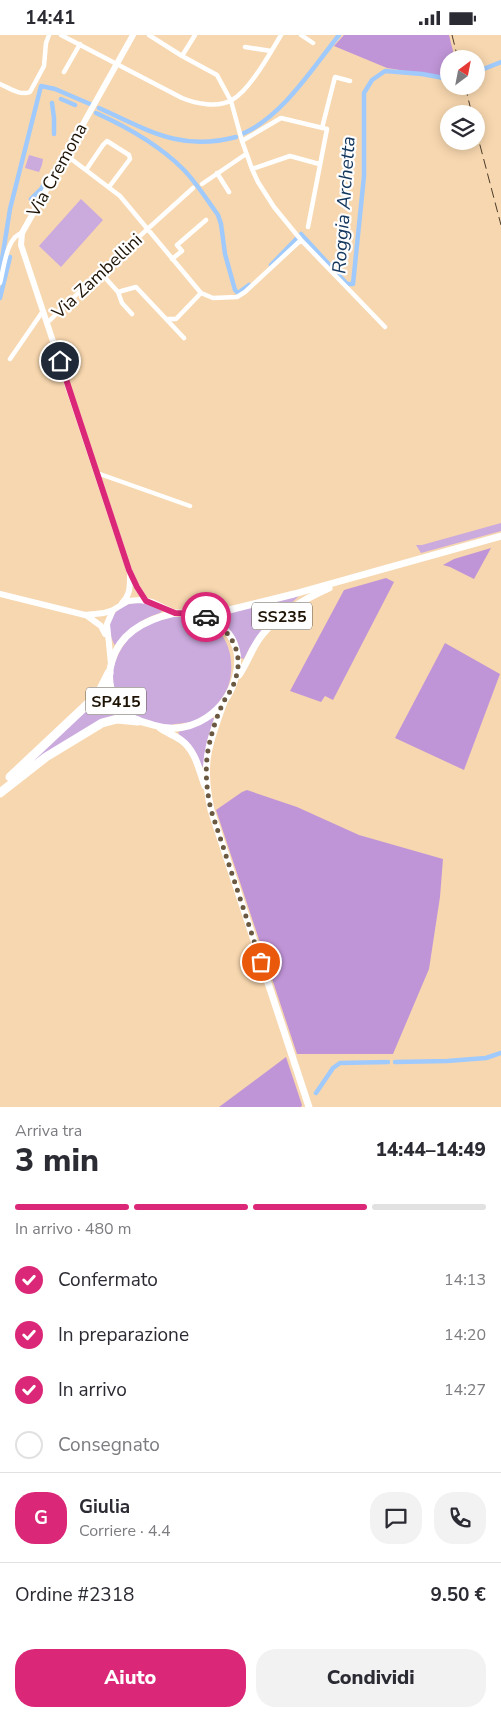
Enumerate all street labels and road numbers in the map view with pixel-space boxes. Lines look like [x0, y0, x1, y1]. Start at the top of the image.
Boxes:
street label: Via Cremona [21, 119, 93, 222]
street label: Via Zambellini [46, 228, 147, 325]
road number: SS235 [252, 603, 312, 629]
road number: SP415 [86, 687, 146, 714]

